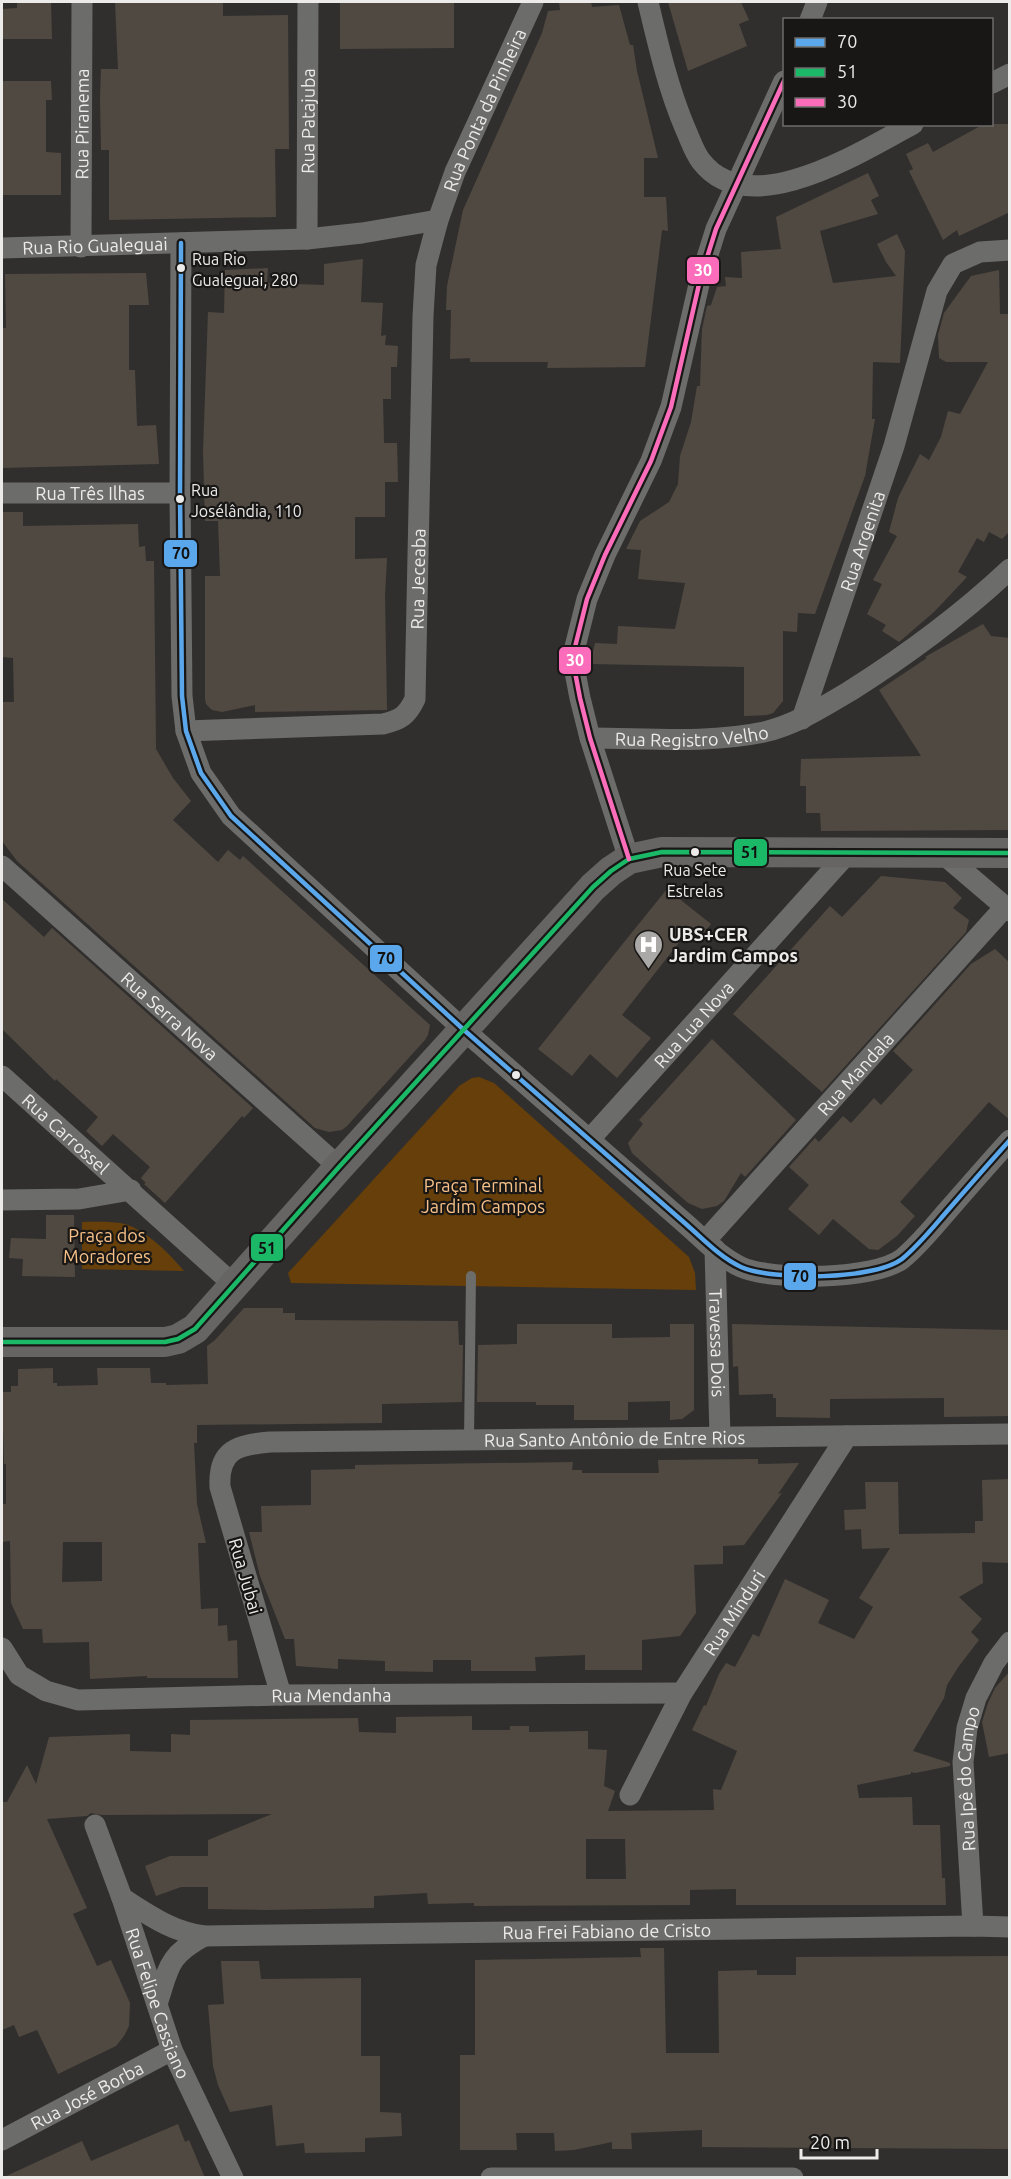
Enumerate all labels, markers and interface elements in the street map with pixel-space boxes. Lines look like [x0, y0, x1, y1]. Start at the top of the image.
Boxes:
legend [783, 18, 993, 126]
street label: Rua Ponta da Pinheira [439, 25, 530, 194]
text: 70 [837, 31, 857, 51]
text: 51 [837, 61, 857, 81]
street label: Rua Piranema [71, 68, 92, 180]
street label: Rua Patajuba [297, 68, 318, 174]
text: 30 [837, 91, 857, 111]
street label: Rua Rio Gualeguai [22, 233, 168, 257]
place label: Rua Rio Gualeguai, 280 [192, 250, 298, 289]
line badge: 30 [686, 256, 720, 285]
text: 30 [694, 261, 712, 279]
marker: Rua Rio Gualeguai, 280 [175, 262, 187, 274]
place label: Rua Josélândia, 110 [191, 481, 302, 520]
street label: Rua Três Ilhas [35, 483, 145, 503]
street label: Rua Argenita [836, 488, 888, 594]
marker: Rua Josélândia, 110 [174, 493, 186, 505]
street label: Rua Jeceaba [406, 528, 429, 629]
line badge: 70 [163, 539, 198, 568]
text: 70 [172, 544, 190, 562]
line badge: 30 [558, 646, 592, 675]
text: 30 [566, 651, 584, 669]
street label: Rua Registro Velho [615, 721, 770, 750]
line badge: 51 [733, 838, 768, 867]
text: 51 [741, 843, 759, 861]
marker: Rua Sete Estrelas [689, 846, 701, 858]
place label: Rua Sete Estrelas [663, 861, 727, 900]
place label: UBS+CER Jardim Campos [669, 924, 798, 965]
hospital icon: UBS+CER Jardim Campos [632, 928, 664, 970]
line badge: 70 [369, 944, 403, 973]
text: 70 [377, 949, 395, 967]
street label: Rua Serra Nova [117, 968, 222, 1064]
street label: Rua Lua Nova [650, 977, 737, 1071]
street label: Rua Mandala [813, 1028, 898, 1119]
unlabelled marker [510, 1069, 522, 1081]
street label: Rua Carrossel [18, 1089, 114, 1178]
park label: Praça Terminal Jardim Campos [421, 1175, 545, 1216]
park label: Praça dos Moradores [63, 1225, 151, 1266]
line badge: 51 [250, 1233, 284, 1262]
text: 51 [258, 1239, 276, 1257]
line badge: 70 [783, 1262, 817, 1291]
text: 70 [791, 1267, 809, 1285]
street label: Travessa Dois [706, 1288, 729, 1398]
street label: Rua Santo Antônio de Entre Rios [484, 1427, 746, 1450]
street label: Rua Jubai [226, 1536, 266, 1616]
street label: Rua Minduri [699, 1566, 768, 1659]
street label: Rua Mendanha [271, 1684, 392, 1705]
street label: Rua Ipê do Campo [953, 1704, 983, 1852]
street label: Rua Frei Fabiano de Cristo [502, 1919, 711, 1942]
street label: Rua Felipe Cassiano [122, 1925, 194, 2082]
street label: Rua José Borba [27, 2057, 147, 2133]
scale bar [801, 2122, 878, 2160]
text: 20 m [810, 2132, 850, 2152]

